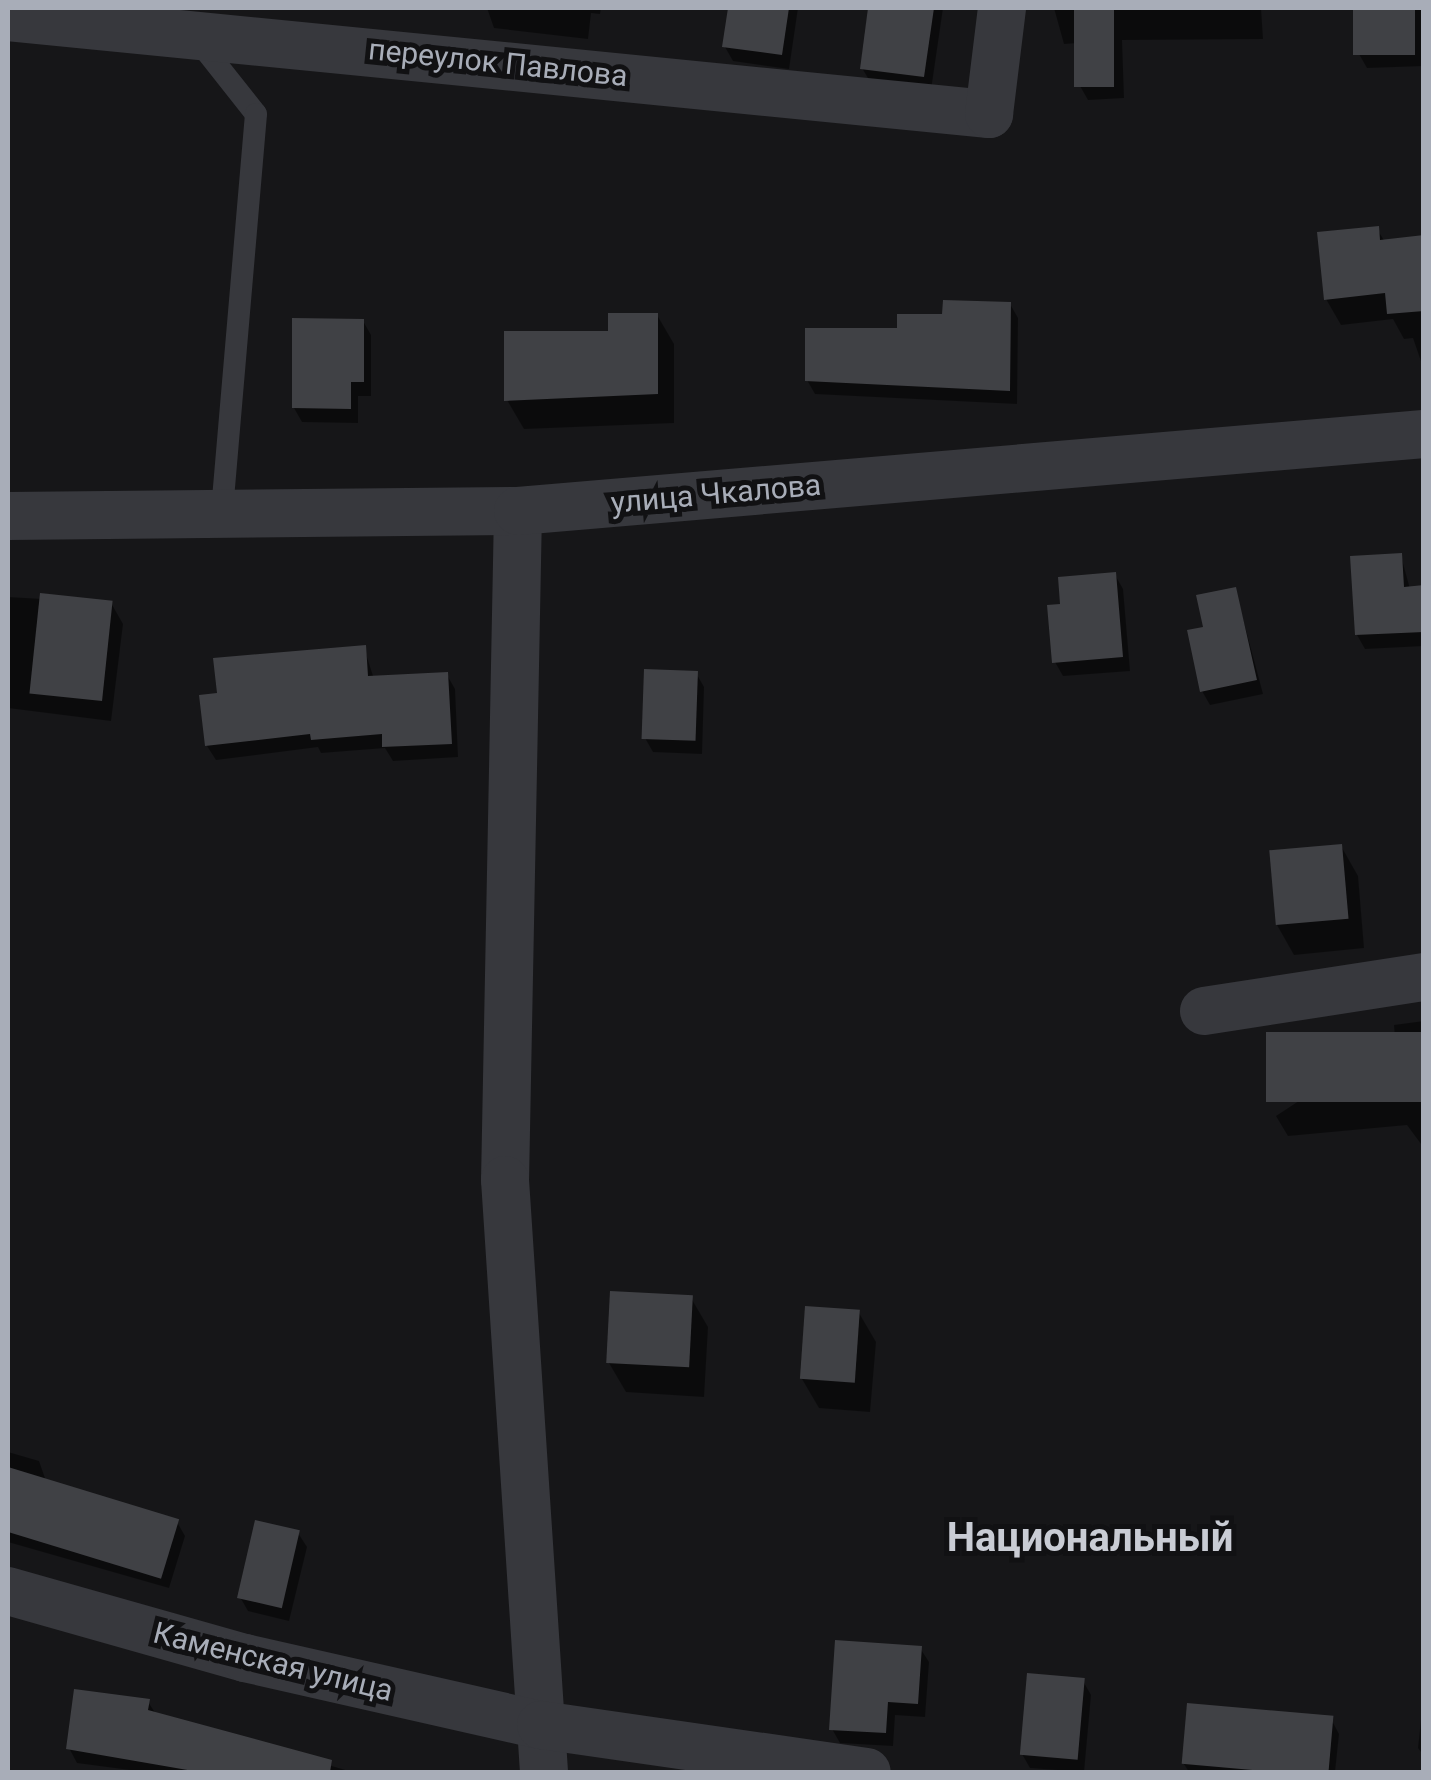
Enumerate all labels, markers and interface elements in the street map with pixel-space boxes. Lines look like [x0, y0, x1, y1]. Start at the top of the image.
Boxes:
street label: переулок Павлова [367, 31, 629, 95]
street label: улица Чкалова [609, 467, 823, 521]
district label: Национальный [947, 1514, 1233, 1562]
street label: Каменская улица [150, 1615, 396, 1709]

